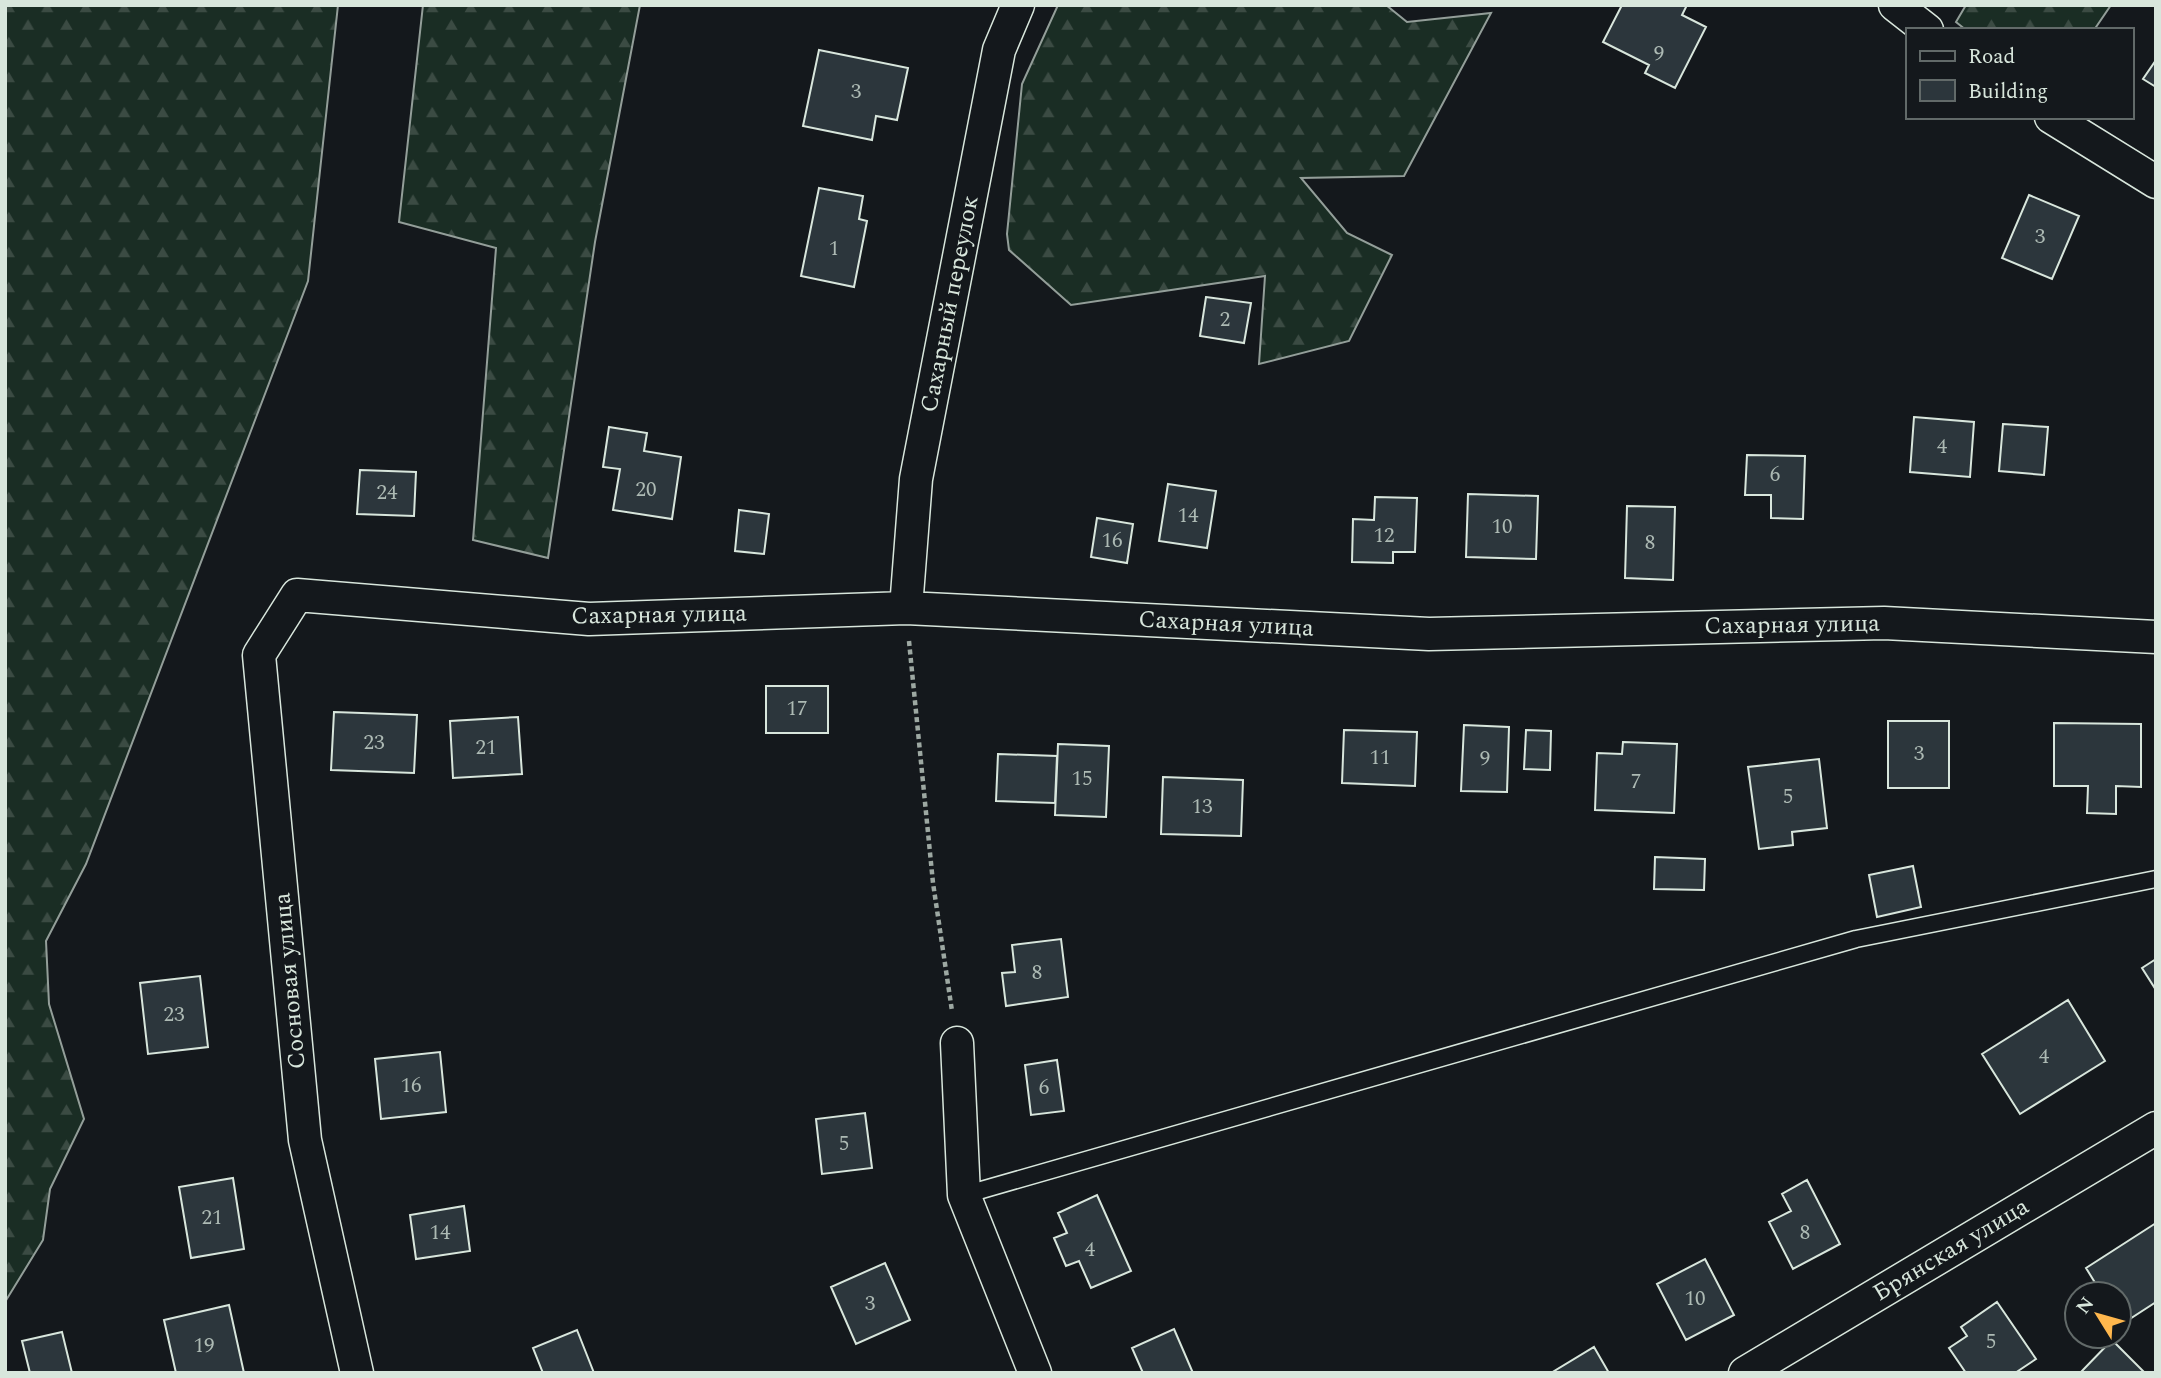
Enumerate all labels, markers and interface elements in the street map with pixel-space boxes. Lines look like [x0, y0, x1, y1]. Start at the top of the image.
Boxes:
legend [1906, 28, 2133, 119]
house number: 9 [1654, 38, 1664, 70]
text: Road [1968, 41, 2015, 73]
house number: 3 [851, 76, 862, 108]
text: Building [1968, 76, 2048, 108]
street label: Сахарный переулок [911, 192, 989, 416]
house number: 3 [2035, 221, 2046, 253]
house number: 1 [829, 233, 839, 265]
house number: 2 [1220, 304, 1230, 336]
house number: 4 [1937, 431, 1948, 463]
house number: 6 [1770, 459, 1780, 491]
house number: 20 [636, 474, 657, 506]
house number: 24 [377, 477, 398, 509]
house number: 14 [1178, 500, 1199, 532]
house number: 10 [1492, 511, 1513, 543]
house number: 12 [1374, 520, 1395, 552]
house number: 16 [1102, 525, 1123, 557]
house number: 8 [1645, 527, 1655, 559]
street label: Сахарная улица [571, 595, 747, 635]
street label: Сахарная улица [1137, 601, 1315, 647]
street label: Сахарная улица [1704, 605, 1880, 645]
house number: 17 [787, 693, 808, 725]
house number: 23 [364, 727, 385, 759]
house number: 21 [476, 732, 497, 764]
house number: 3 [1914, 738, 1925, 770]
house number: 11 [1370, 742, 1391, 774]
house number: 9 [1480, 743, 1490, 775]
house number: 15 [1072, 763, 1093, 795]
house number: 7 [1631, 766, 1641, 798]
house number: 5 [1783, 781, 1793, 813]
house number: 13 [1192, 791, 1213, 823]
street label: Сосновая улица [264, 891, 316, 1071]
house number: 8 [1032, 957, 1042, 989]
house number: 23 [164, 999, 185, 1031]
house number: 4 [2039, 1041, 2050, 1073]
house number: 16 [401, 1070, 422, 1102]
house number: 6 [1039, 1072, 1049, 1104]
house number: 5 [839, 1128, 849, 1160]
street label: Брянская улица [1866, 1189, 2036, 1311]
house number: 21 [202, 1202, 223, 1234]
house number: 14 [430, 1217, 451, 1249]
house number: 8 [1800, 1217, 1810, 1249]
house number: 4 [1085, 1234, 1096, 1266]
north arrow [2063, 1280, 2133, 1350]
house number: 10 [1685, 1283, 1706, 1315]
house number: 3 [865, 1288, 876, 1320]
text: N [2069, 1291, 2102, 1321]
house number: 5 [1986, 1326, 1996, 1358]
house number: 19 [194, 1330, 215, 1362]

